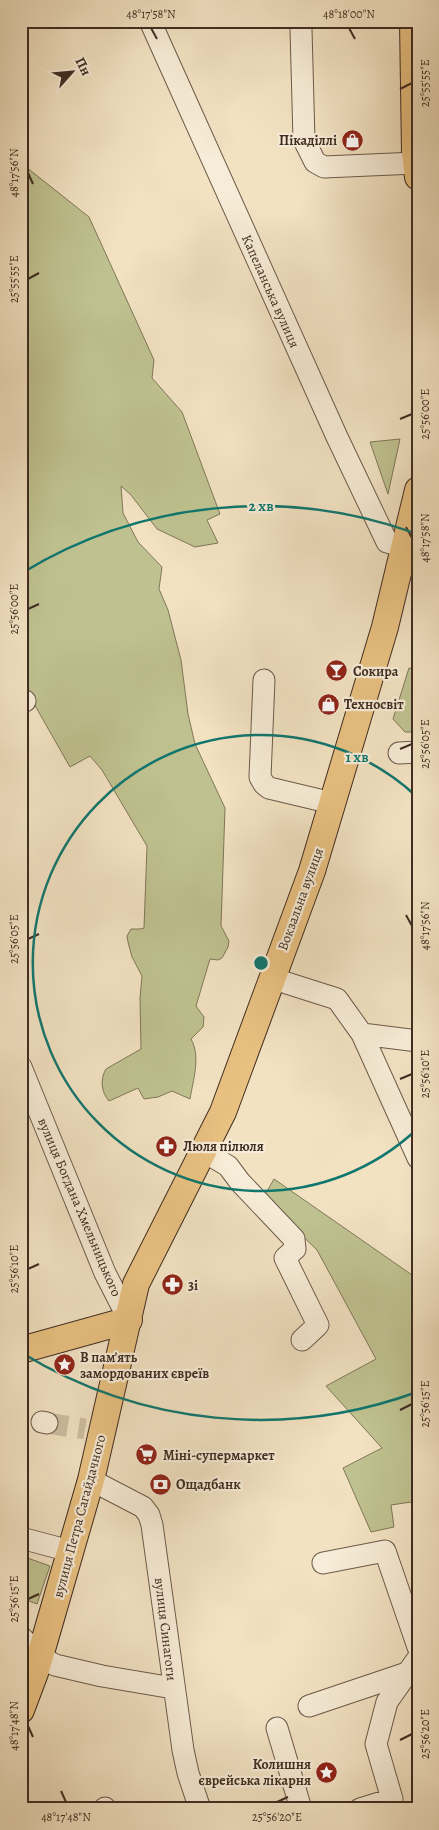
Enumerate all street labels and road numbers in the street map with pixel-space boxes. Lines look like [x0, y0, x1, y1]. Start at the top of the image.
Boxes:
street label: Капеланська вулиця [237, 232, 304, 351]
street label: Вокзальна вулиця [273, 845, 328, 953]
street label: вулиця Богдана Хмельницького [33, 1115, 126, 1300]
street label: вулиця Петра Сагайдачного [49, 1432, 110, 1600]
street label: вулиця Синагоги [150, 1576, 181, 1682]

